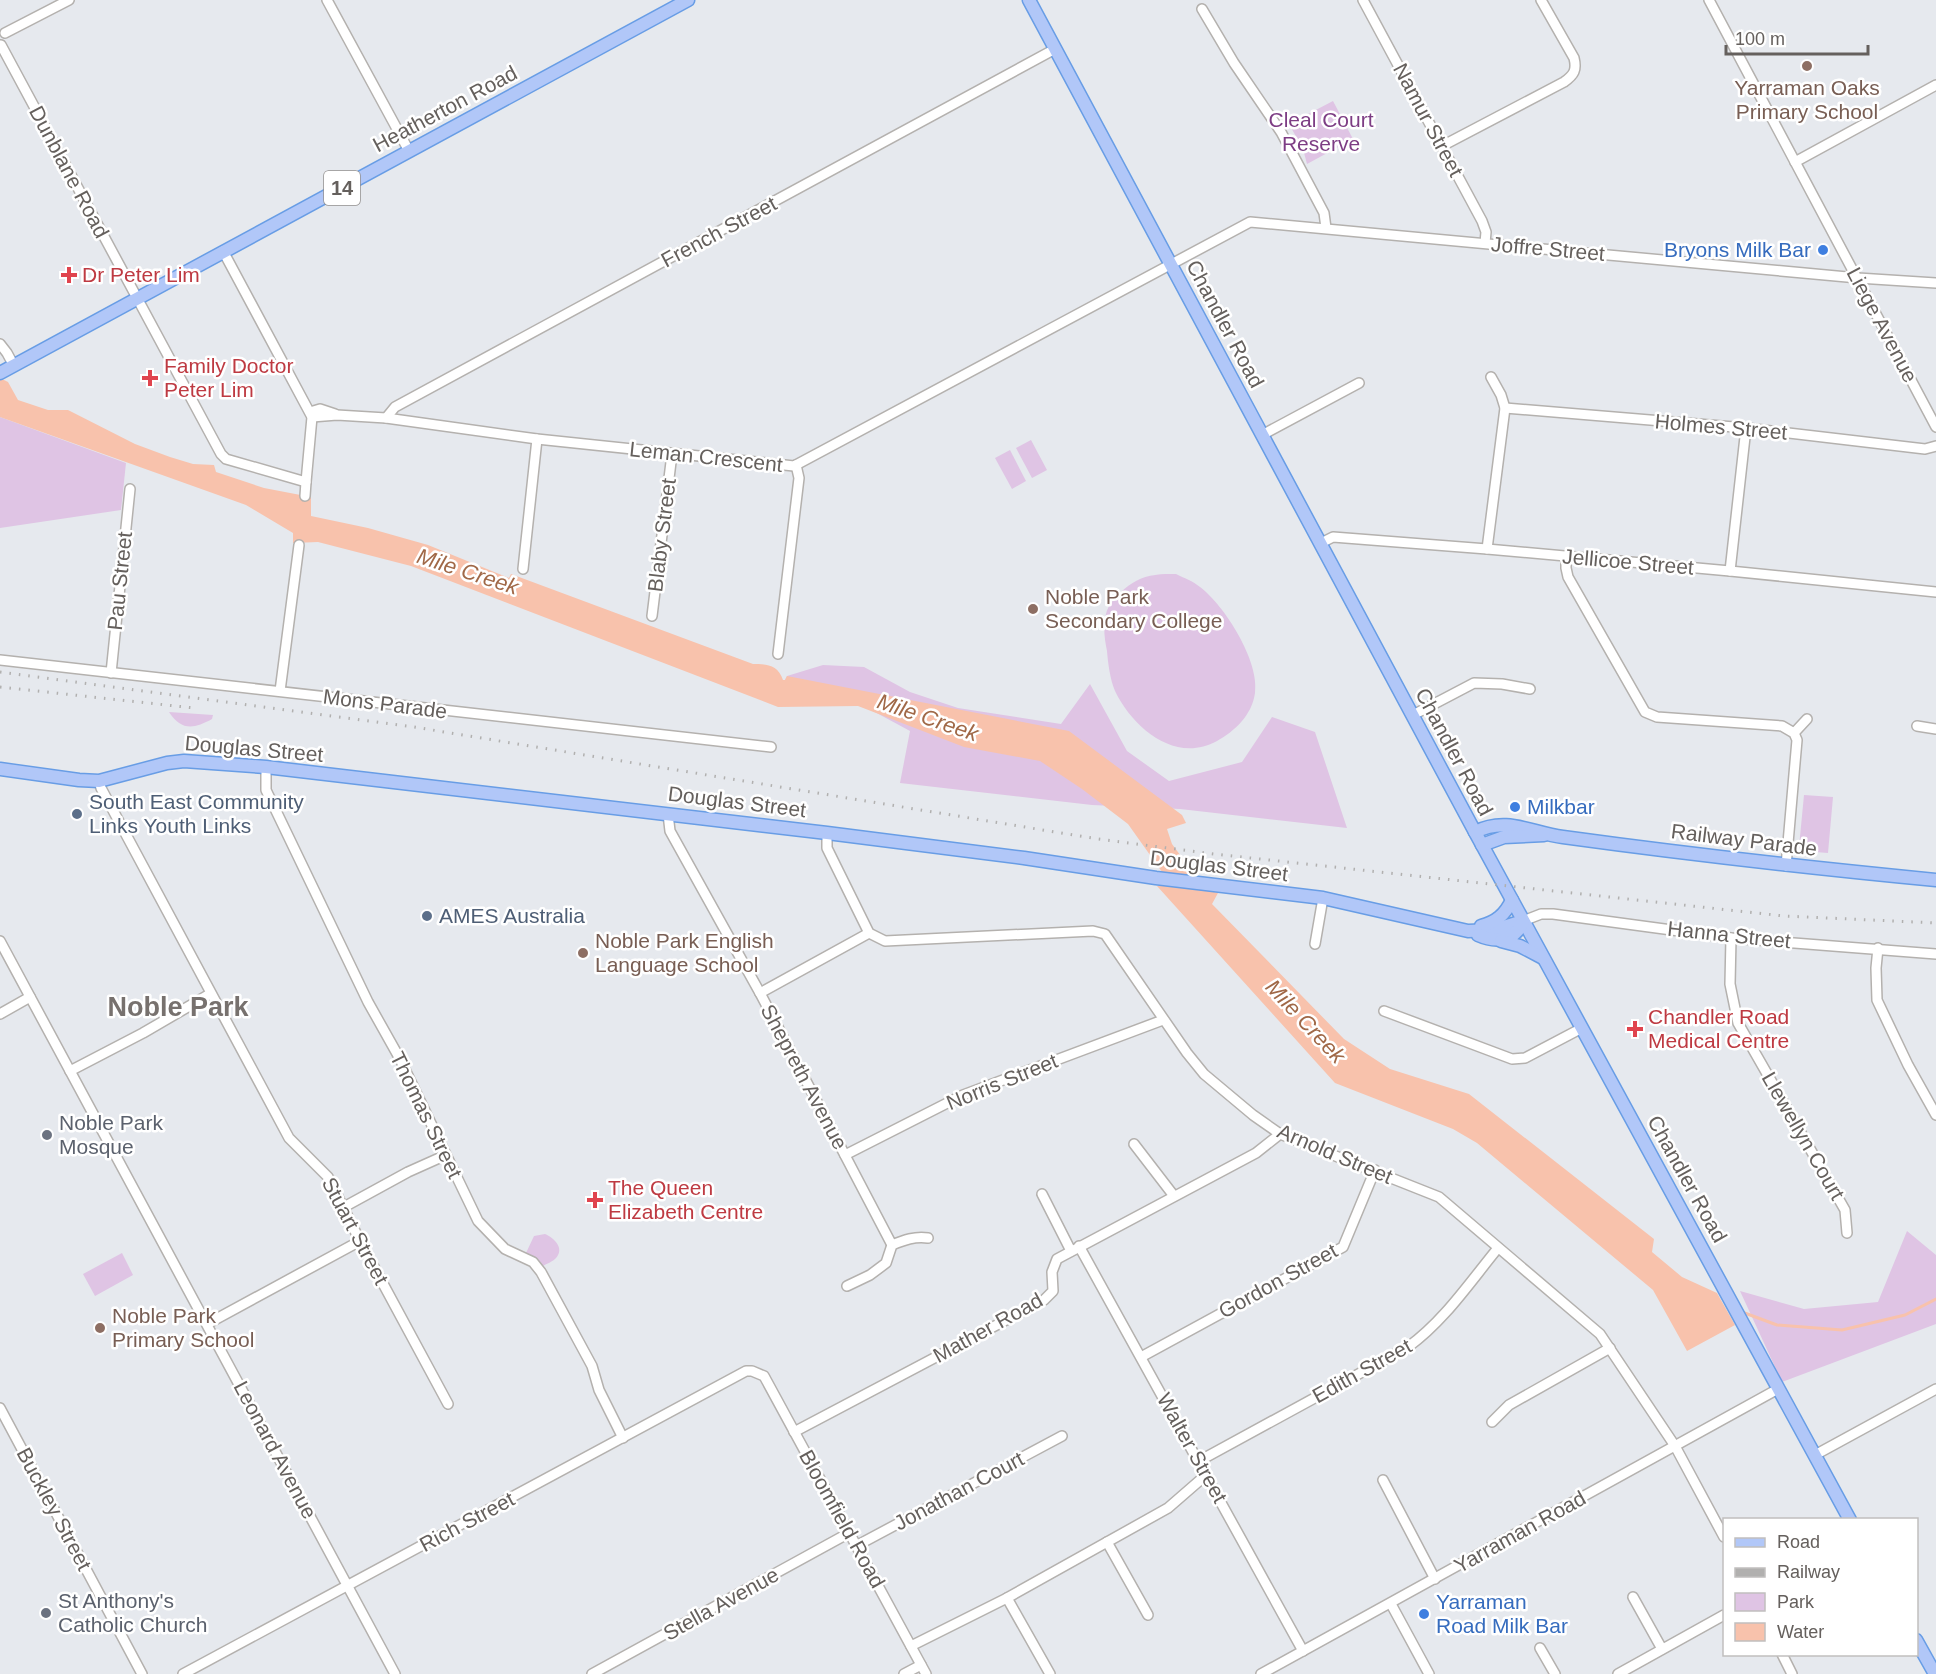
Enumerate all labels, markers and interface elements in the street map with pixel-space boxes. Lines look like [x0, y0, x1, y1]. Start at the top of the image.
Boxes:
scale bar [1726, 18, 1868, 56]
text: 100 m [1735, 29, 1785, 49]
street label: Namur Street [1389, 59, 1468, 180]
marker: Yarraman Oaks Primary School [1800, 59, 1814, 73]
street label: Heatherton Road [369, 61, 521, 156]
place label: Yarraman Oaks Primary School [1734, 76, 1880, 123]
street label: Dunblane Road [25, 102, 114, 242]
park label: Cleal Court Reserve [1268, 108, 1374, 155]
road number: 14 [324, 171, 360, 205]
street label: French Street [657, 191, 780, 272]
street label: Joffre Street [1490, 232, 1606, 265]
place label: Bryons Milk Bar [1664, 238, 1811, 261]
marker: Bryons Milk Bar [1816, 243, 1830, 257]
street label: Chandler Road [1182, 256, 1269, 392]
place label: Dr Peter Lim [82, 263, 200, 286]
street label: Liege Avenue [1842, 263, 1922, 386]
marker: Dr Peter Lim [60, 266, 78, 284]
place label: Family Doctor Peter Lim [164, 354, 294, 401]
marker: Family Doctor Peter Lim [141, 369, 159, 387]
street label: Holmes Street [1654, 409, 1788, 444]
street label: Leman Crescent [628, 437, 784, 476]
street label: Blaby Street [643, 477, 680, 593]
street label: Pau Street [103, 530, 136, 631]
water label: Mile Creek [414, 543, 523, 600]
street label: Jellicoe Street [1561, 544, 1695, 579]
place label: Noble Park Secondary College [1045, 585, 1222, 632]
marker: Noble Park Secondary College [1026, 602, 1040, 616]
street label: Mons Parade [322, 684, 448, 723]
street label: Chandler Road [1411, 684, 1498, 820]
water label: Mile Creek [874, 689, 983, 747]
street label: Douglas Street [184, 731, 324, 766]
street label: Douglas Street [667, 782, 808, 821]
place label: South East Community Links Youth Links [89, 790, 304, 837]
place label: Milkbar [1527, 795, 1595, 818]
marker: Milkbar [1508, 800, 1522, 814]
marker: South East Community Links Youth Links [70, 807, 84, 821]
street label: Railway Parade [1670, 819, 1818, 860]
street label: Douglas Street [1149, 846, 1290, 885]
place label: AMES Australia [439, 904, 585, 927]
marker: AMES Australia [420, 909, 434, 923]
street label: Hanna Street [1666, 917, 1792, 952]
place label: Noble Park English Language School [595, 929, 774, 976]
marker: Noble Park English Language School [576, 946, 590, 960]
water label: Mile Creek [1261, 974, 1351, 1069]
district label: Noble Park [107, 992, 250, 1022]
street label: Shepreth Avenue [757, 1000, 852, 1153]
place label: Chandler Road Medical Centre [1648, 1005, 1789, 1052]
marker: Chandler Road Medical Centre [1626, 1020, 1644, 1038]
street label: Thomas Street [386, 1048, 467, 1182]
street label: Norris Street [943, 1049, 1061, 1114]
street label: Llewellyn Court [1758, 1068, 1849, 1204]
place label: Noble Park Mosque [59, 1111, 163, 1158]
street label: Chandler Road [1643, 1111, 1732, 1246]
street label: Arnold Street [1274, 1119, 1396, 1188]
marker: Noble Park Mosque [40, 1128, 54, 1142]
street label: Stuart Street [318, 1173, 393, 1288]
place label: The Queen Elizabeth Centre [608, 1176, 763, 1223]
marker: The Queen Elizabeth Centre [586, 1191, 604, 1209]
street label: Gordon Street [1214, 1238, 1341, 1323]
street label: Mather Road [929, 1288, 1046, 1367]
place label: Noble Park Primary School [112, 1304, 254, 1351]
marker: Noble Park Primary School [93, 1321, 107, 1335]
street label: Edith Street [1308, 1334, 1415, 1407]
street label: Leonard Avenue [229, 1377, 321, 1523]
street label: Walter Street [1153, 1389, 1232, 1507]
street label: Buckley Street [13, 1444, 96, 1574]
street label: Bloomfield Road [795, 1446, 890, 1592]
street label: Jonathan Court [890, 1447, 1028, 1534]
street label: Yarraman Road [1450, 1486, 1589, 1577]
street label: Rich Street [416, 1487, 518, 1556]
legend [1723, 1518, 1918, 1656]
text: Road [1777, 1532, 1820, 1552]
street label: Stella Avenue [659, 1562, 782, 1645]
text: Railway [1777, 1562, 1840, 1582]
place label: St Anthony's Catholic Church [58, 1589, 207, 1636]
place label: Yarraman Road Milk Bar [1436, 1590, 1568, 1637]
text: Park [1777, 1592, 1815, 1612]
marker: St Anthony's Catholic Church [39, 1606, 53, 1620]
marker: Yarraman Road Milk Bar [1417, 1607, 1431, 1621]
text: Water [1777, 1622, 1824, 1642]

